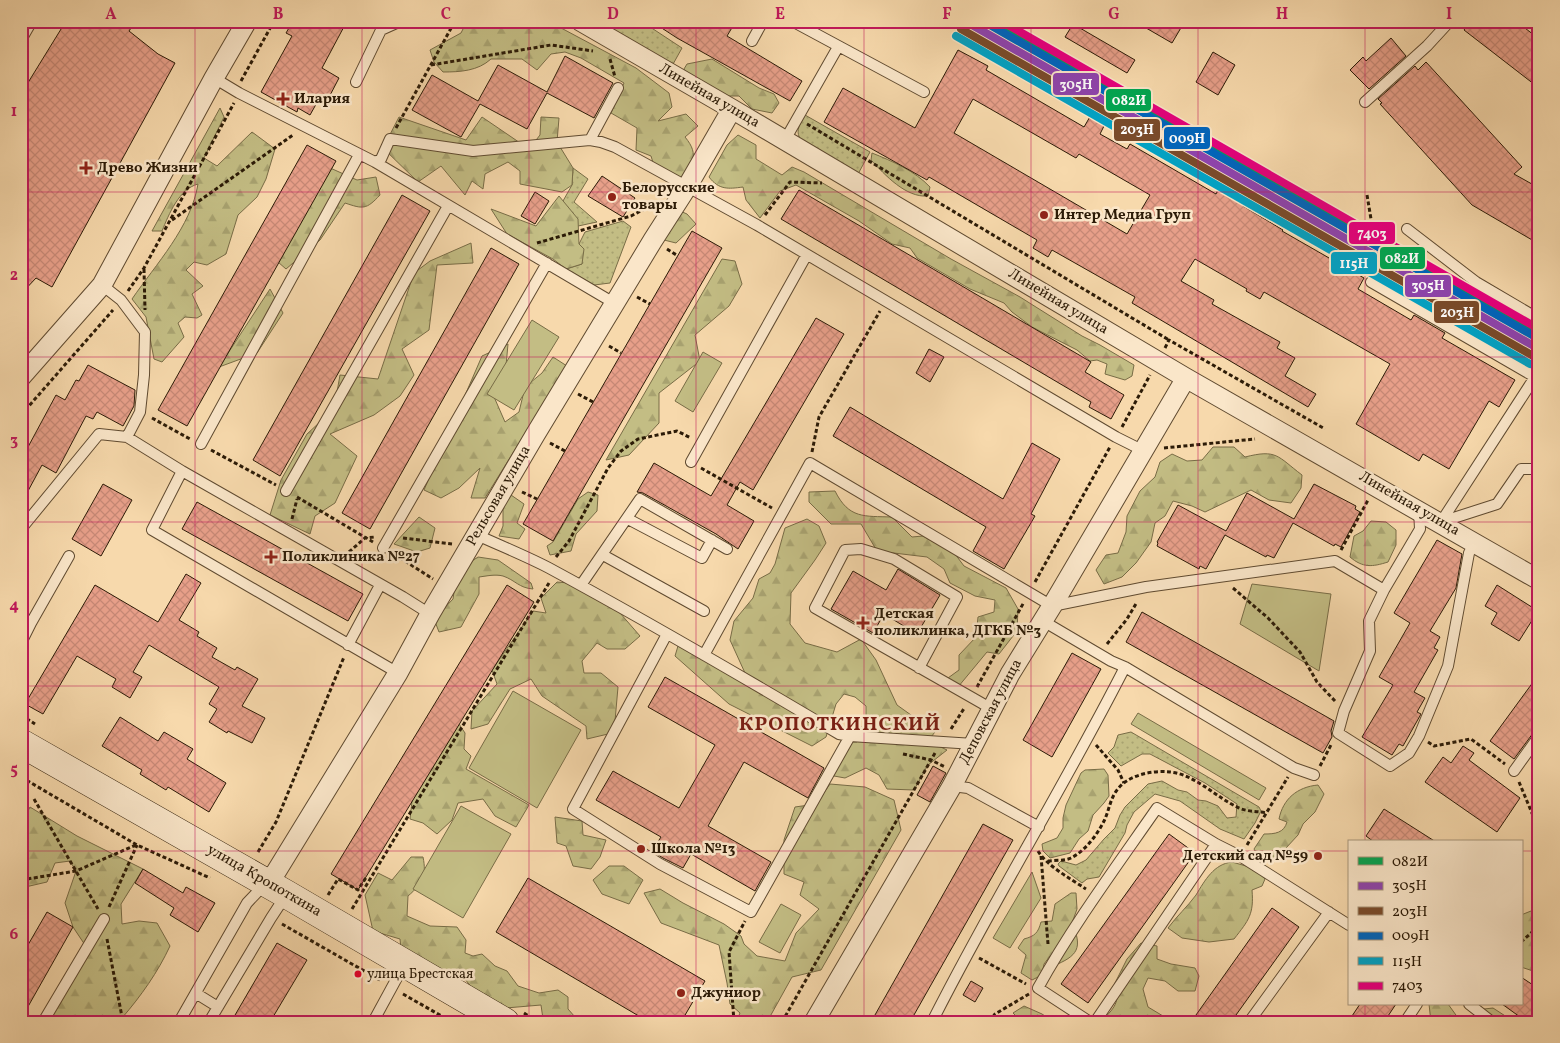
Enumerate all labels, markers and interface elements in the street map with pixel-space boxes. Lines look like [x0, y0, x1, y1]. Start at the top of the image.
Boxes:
text: A [105, 4, 117, 26]
text: B [273, 4, 284, 26]
text: C [441, 4, 451, 26]
text: D [607, 4, 619, 26]
text: E [775, 4, 785, 26]
text: F [942, 4, 952, 26]
text: G [1108, 4, 1120, 26]
text: H [1276, 4, 1288, 26]
text: I [1446, 4, 1452, 26]
street label: Линейная улица [655, 59, 763, 133]
line badge: 305Н [1052, 72, 1100, 96]
text: 305Н [1059, 76, 1093, 95]
line badge: 082И [1105, 88, 1152, 112]
place label: Илария [294, 89, 350, 110]
marker: Илария [276, 92, 290, 106]
text: 082И [1112, 92, 1146, 111]
text: 1 [11, 101, 17, 123]
line badge: 203Н [1113, 118, 1161, 142]
text: 203Н [1120, 121, 1154, 140]
line badge: 009Н [1163, 126, 1211, 150]
text: 009Н [1169, 130, 1205, 149]
place label: Древо Жизни [97, 158, 198, 179]
marker: Древо Жизни [79, 161, 93, 175]
place label: Белорусские товары [622, 178, 715, 216]
marker: Белорусские товары [606, 191, 618, 203]
place label: Интер Медиа Груп [1054, 205, 1191, 226]
marker: Интер Медиа Груп [1038, 209, 1050, 221]
line badge: 7403 [1348, 221, 1396, 245]
text: 7403 [1357, 225, 1387, 244]
line badge: 082И [1379, 246, 1426, 270]
text: 082И [1385, 250, 1419, 269]
line badge: 115Н [1330, 251, 1378, 275]
text: 115Н [1340, 255, 1369, 274]
street label: Линейная улица [1004, 264, 1112, 340]
text: 2 [10, 265, 18, 287]
line badge: 305Н [1404, 274, 1452, 298]
text: 305Н [1411, 277, 1445, 296]
line badge: 203Н [1433, 300, 1480, 324]
text: 203Н [1440, 304, 1474, 323]
text: 3 [10, 430, 18, 452]
street label: Рельсовая улица [462, 442, 536, 550]
street label: Линейная улица [1355, 467, 1463, 541]
place label: Поликлиника №27 [282, 547, 420, 568]
marker: Поликлиника №27 [264, 550, 278, 564]
text: 4 [9, 595, 19, 617]
place label: Детская поликлинка, ДГКБ №3 [874, 604, 1042, 642]
marker: Детская поликлинка, ДГКБ №3 [856, 616, 870, 630]
street label: Деповская улица [954, 656, 1028, 768]
district label: КРОПОТКИНСКИЙ [739, 711, 941, 739]
text: 5 [10, 759, 18, 781]
place label: Школа №13 [651, 839, 736, 860]
street label: улица Кропоткина [203, 840, 325, 922]
legend [1348, 840, 1522, 1006]
marker: Школа №13 [635, 843, 647, 855]
place label: Детский сад №59 [1182, 846, 1308, 867]
marker: Детский сад №59 [1312, 850, 1324, 862]
text: 082И [1392, 852, 1428, 873]
text: 305Н [1392, 876, 1427, 897]
text: 203Н [1392, 902, 1428, 923]
text: 6 [10, 924, 19, 946]
text: 009Н [1392, 926, 1430, 947]
text: 115Н [1392, 952, 1422, 973]
place label: улица Брестская [367, 965, 473, 984]
marker: улица Брестская [353, 969, 363, 979]
text: 7403 [1392, 976, 1423, 997]
place label: Джуниор [691, 983, 761, 1004]
marker: Джуниор [675, 987, 687, 999]

